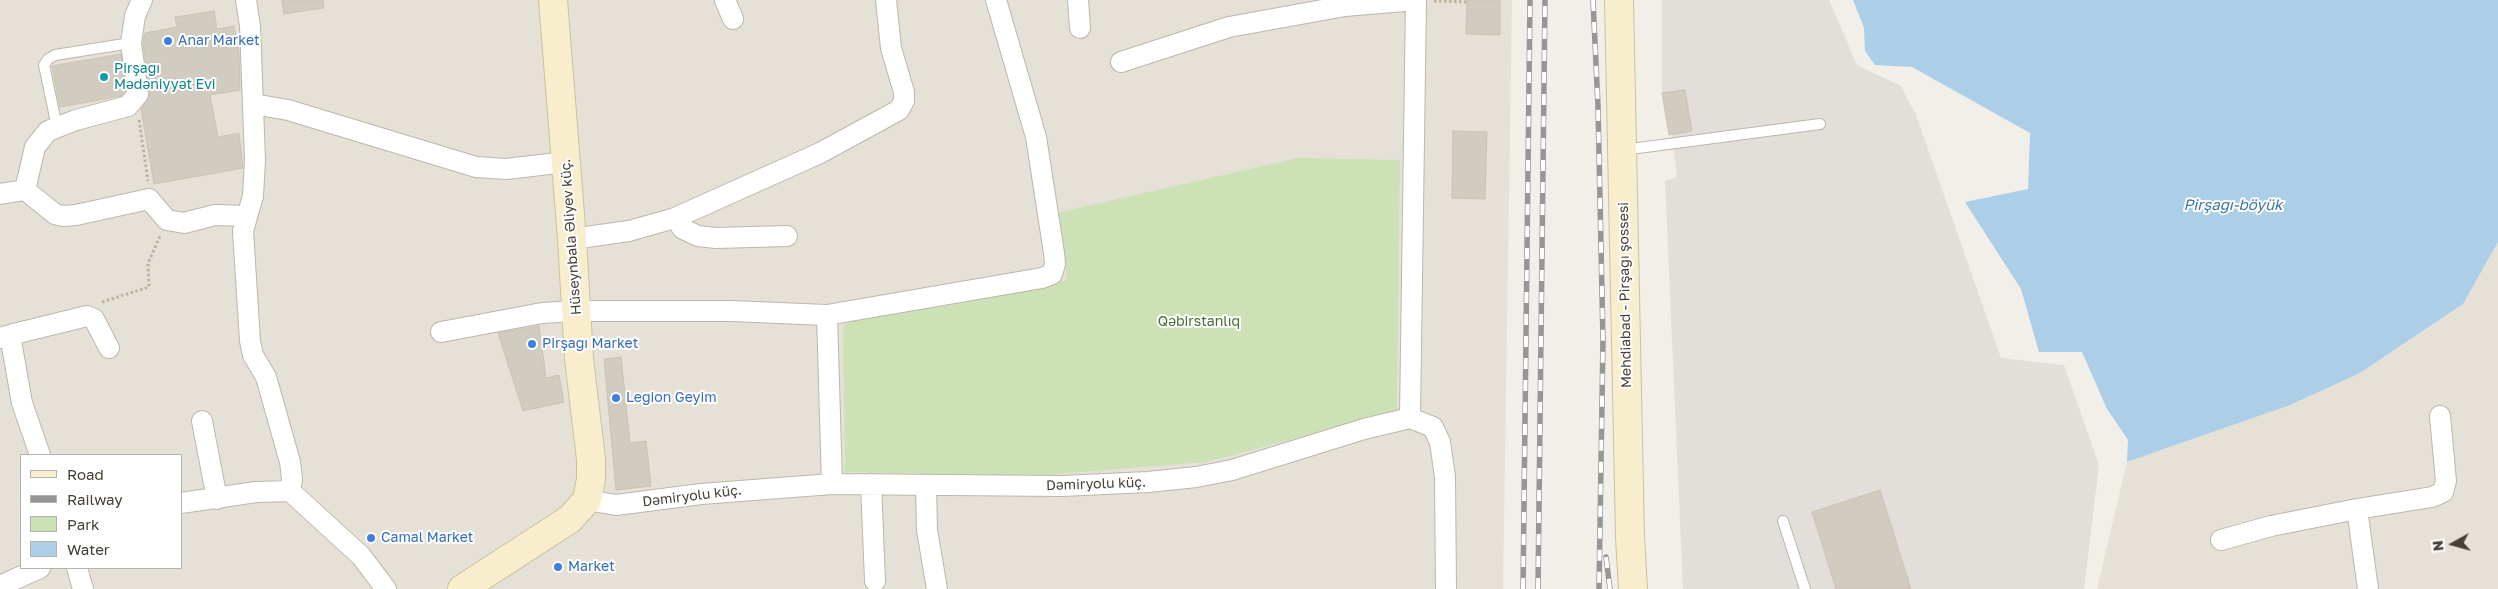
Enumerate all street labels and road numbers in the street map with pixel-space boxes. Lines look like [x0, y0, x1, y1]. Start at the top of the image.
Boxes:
street label: Hüseynbala Əliyev küç. [557, 158, 585, 316]
street label: Mehdiabad - Pirşağı şossesi [1615, 202, 1635, 388]
street label: Dəmiryolu küç. [1046, 474, 1146, 494]
street label: Dəmiryolu küç. [641, 482, 743, 510]

